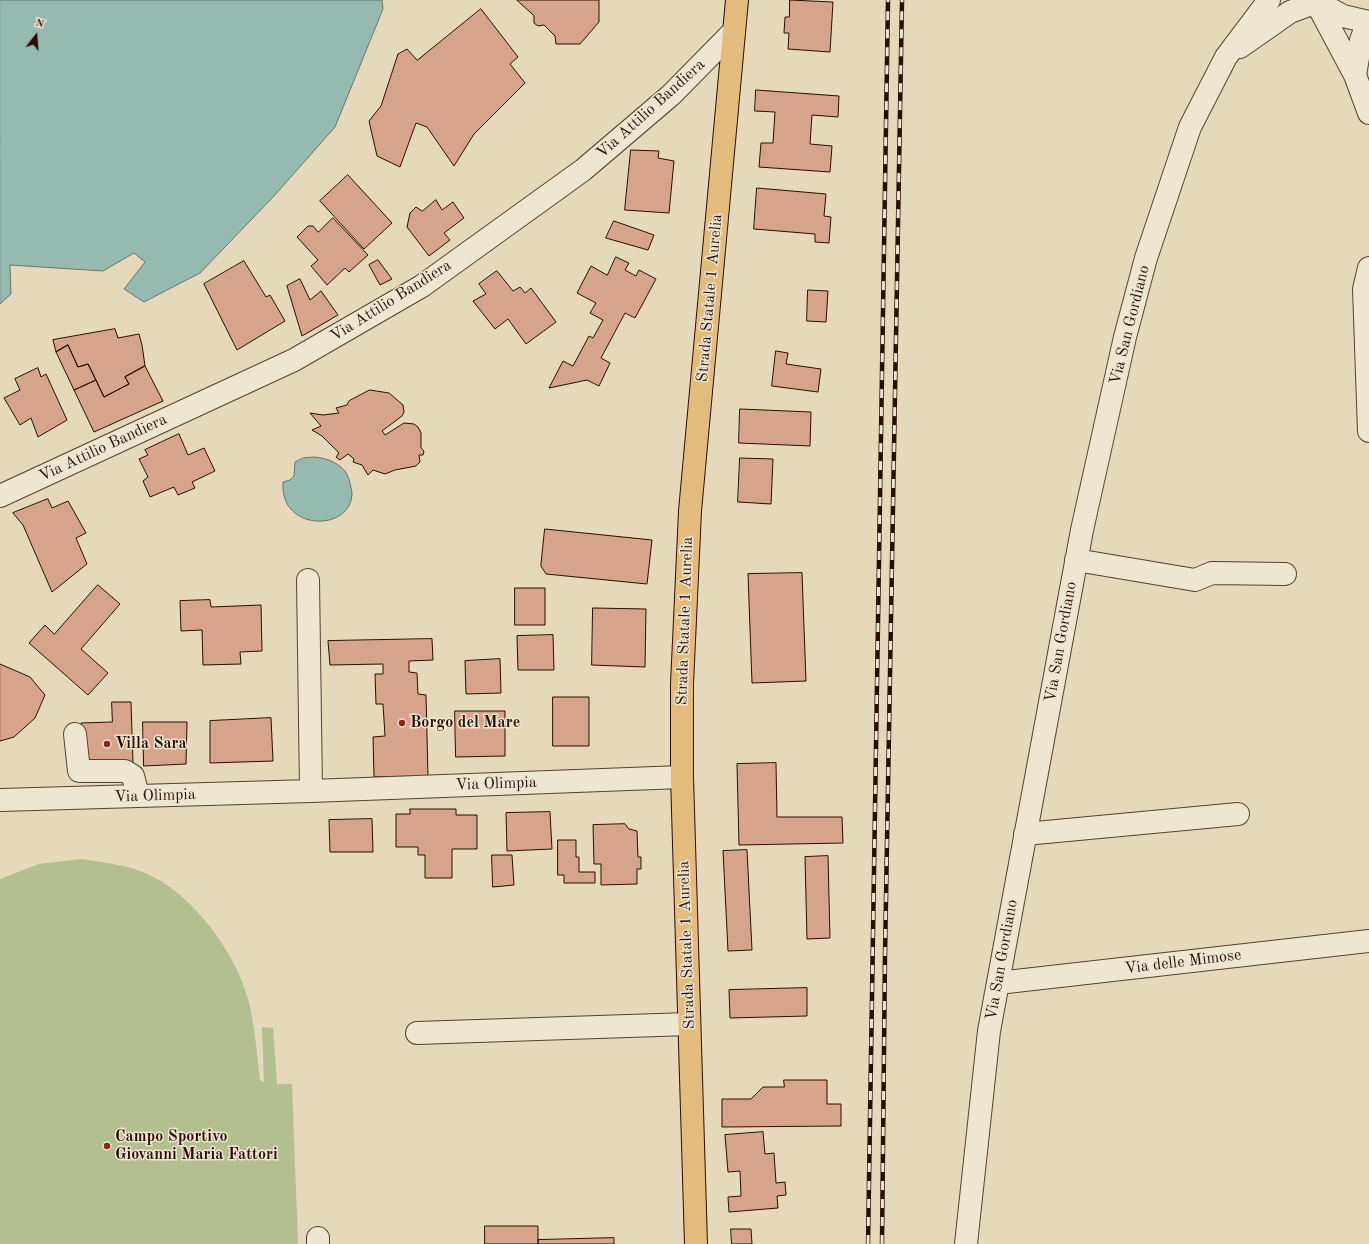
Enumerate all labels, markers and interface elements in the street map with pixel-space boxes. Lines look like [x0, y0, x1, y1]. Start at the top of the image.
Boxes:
north arrow [16, 16, 56, 56]
text: N [34, 18, 45, 31]
street label: Via Attilio Bandiera [593, 55, 709, 163]
street label: Strada Statale 1 Aurelia [693, 213, 727, 383]
street label: Via Attilio Bandiera [327, 256, 455, 346]
street label: Via San Gordiano [1106, 263, 1154, 387]
street label: Via Attilio Bandiera [36, 410, 170, 486]
street label: Strada Statale 1 Aurelia [672, 536, 698, 706]
street label: Via San Gordiano [1041, 580, 1081, 704]
place label: Borgo del Mare [410, 713, 520, 733]
marker: Borgo del Mare [397, 718, 407, 728]
place label: Villa Sara [115, 734, 187, 754]
marker: Villa Sara [102, 739, 112, 749]
street label: Via Olimpia [455, 773, 537, 795]
street label: Via Olimpia [114, 785, 196, 807]
street label: Strada Statale 1 Aurelia [674, 860, 700, 1030]
street label: Via San Gordiano [982, 898, 1022, 1022]
street label: Via delle Mimose [1124, 945, 1242, 979]
place label: Campo Sportivo Giovanni Maria Fattori [115, 1127, 278, 1165]
marker: Campo Sportivo Giovanni Maria Fattori [102, 1141, 112, 1151]

